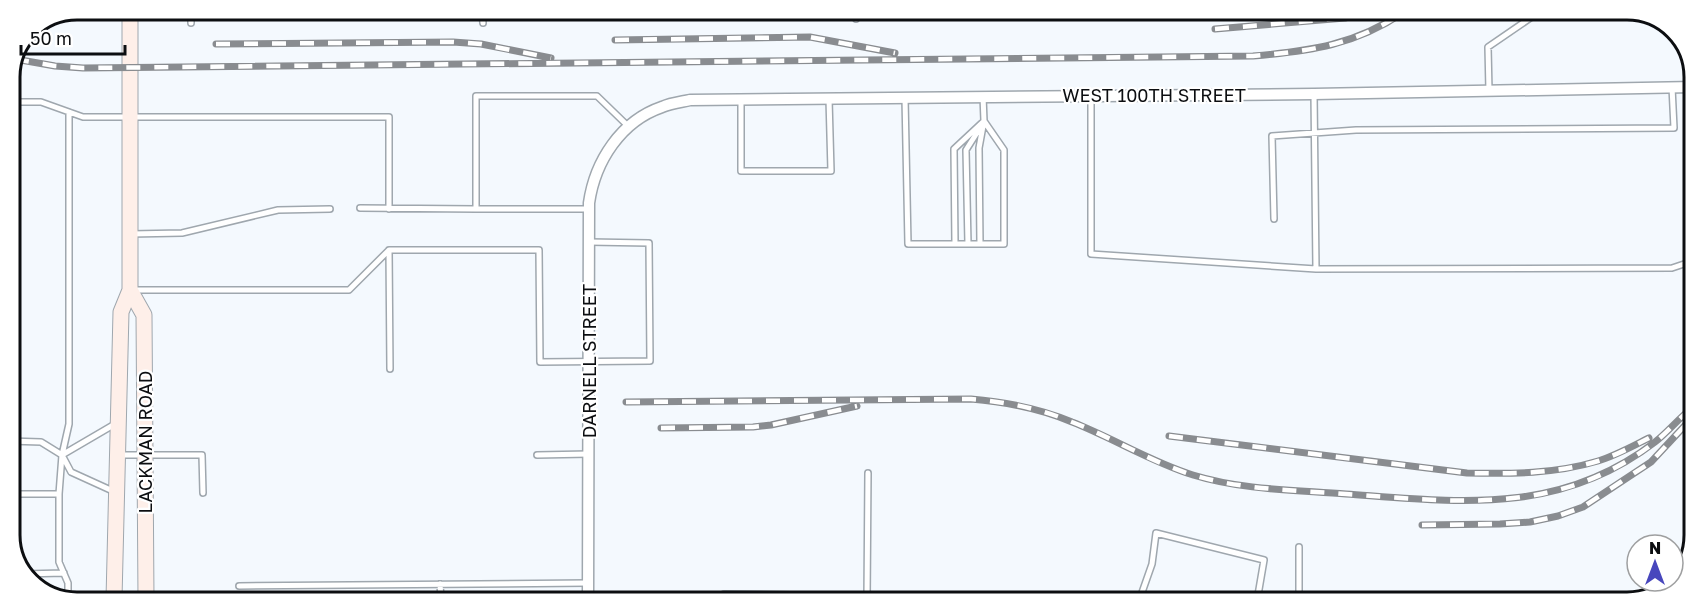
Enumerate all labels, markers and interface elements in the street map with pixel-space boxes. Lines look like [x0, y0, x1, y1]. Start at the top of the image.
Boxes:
scale bar [21, 18, 124, 56]
text: 50 m [30, 27, 72, 49]
street label: WEST 100TH STREET [1062, 84, 1246, 106]
street label: DARNELL STREET [578, 284, 600, 438]
street label: LACKMAN ROAD [134, 371, 156, 513]
north arrow [1625, 533, 1685, 593]
text: N [1649, 538, 1661, 558]

